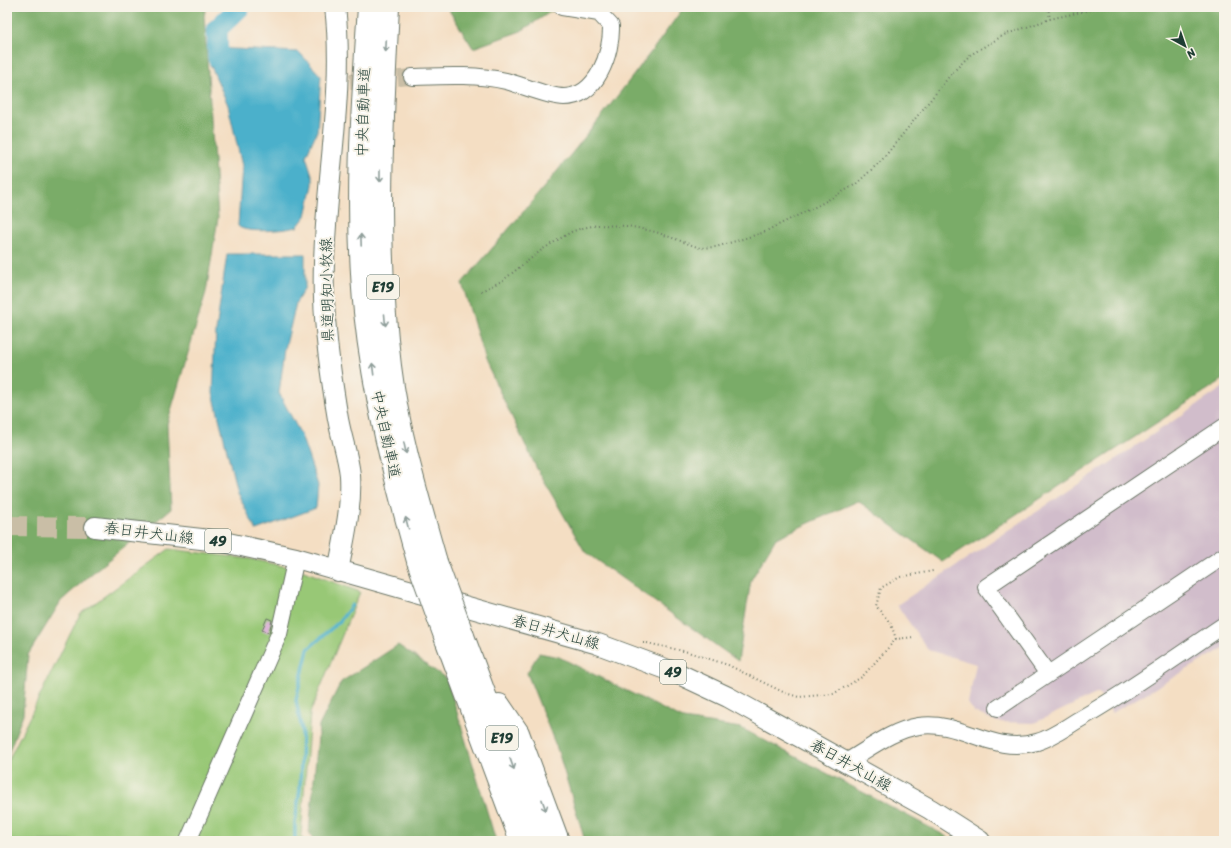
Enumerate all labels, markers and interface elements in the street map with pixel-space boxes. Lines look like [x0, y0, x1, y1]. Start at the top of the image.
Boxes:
north arrow [1165, 26, 1205, 66]
one-way arrow [382, 39, 390, 52]
text: N [1182, 43, 1201, 63]
street label: 中央自動車道 [348, 67, 378, 157]
one-way arrow [376, 169, 384, 182]
one-way arrow [358, 234, 365, 247]
street label: 県道明知小牧線 [313, 237, 341, 343]
road number: E19 [367, 275, 399, 299]
one-way arrow [382, 313, 389, 326]
one-way arrow [369, 363, 377, 376]
street label: 中央自動車道 [364, 387, 408, 481]
one-way arrow [402, 441, 410, 454]
street label: 春日井犬山線 [103, 515, 195, 551]
one-way arrow [403, 517, 411, 530]
road number: 49 [205, 529, 231, 553]
street label: 春日井犬山線 [509, 607, 603, 657]
road number: 49 [660, 660, 686, 684]
road number: E19 [486, 726, 518, 750]
street label: 春日井犬山線 [805, 732, 897, 798]
one-way arrow [508, 758, 516, 770]
one-way arrow [541, 798, 549, 810]

